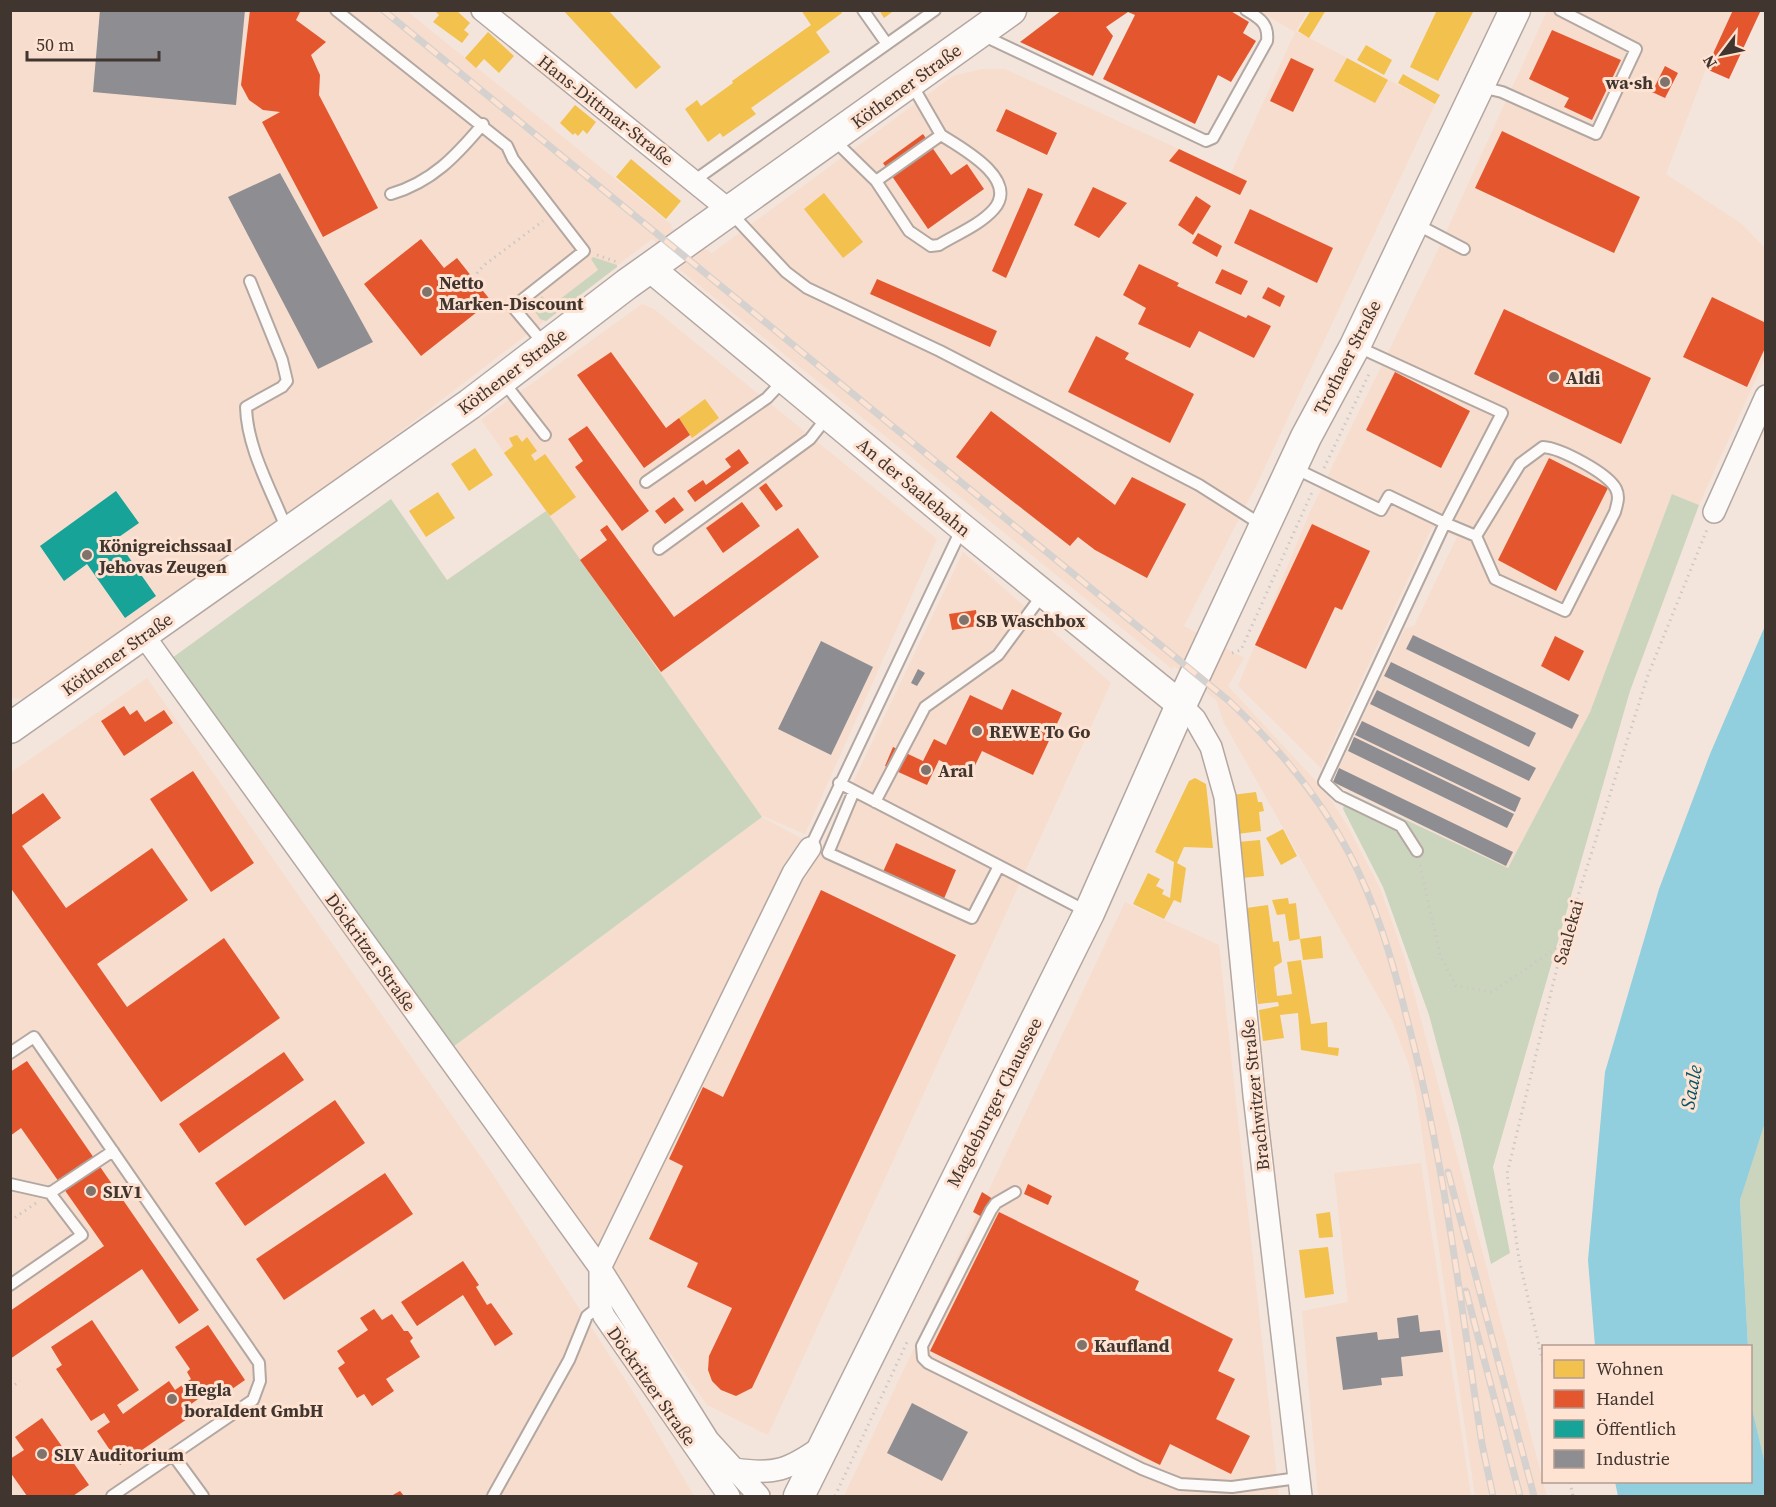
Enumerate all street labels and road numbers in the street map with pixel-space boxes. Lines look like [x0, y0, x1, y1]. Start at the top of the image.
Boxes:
street label: Köthener Straße [846, 38, 966, 134]
street label: Hans-Dittmar-Straße [533, 49, 679, 171]
street label: Trothaer Straße [1307, 295, 1387, 419]
street label: Köthener Straße [452, 322, 572, 420]
street label: An der Saalebahn [852, 432, 976, 542]
street label: Köthener Straße [56, 606, 178, 702]
street label: Döckritzer Straße [320, 888, 422, 1016]
street label: Saalekai [1547, 897, 1589, 967]
street label: Magdeburger Chaussee [940, 1013, 1048, 1191]
street label: Brachwitzer Straße [1235, 1018, 1275, 1172]
street label: Döckritzer Straße [601, 1321, 703, 1451]

